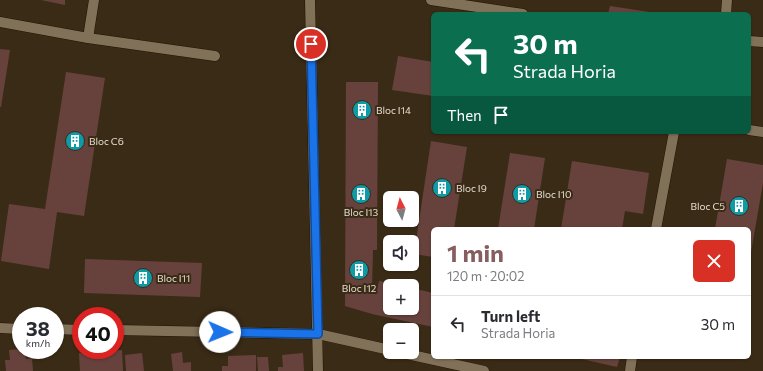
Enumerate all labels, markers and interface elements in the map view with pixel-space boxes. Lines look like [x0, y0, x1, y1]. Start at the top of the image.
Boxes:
text: 30 m [513, 26, 578, 60]
pin [294, 27, 328, 61]
icon: left [447, 28, 499, 80]
icon: arrive [300, 33, 322, 55]
text: Strada Horia [513, 60, 616, 82]
building icon: Bloc I14 [351, 99, 373, 121]
place label: Bloc I14 [376, 104, 411, 116]
icon: arrive [490, 104, 512, 126]
text: Then [447, 106, 482, 124]
building icon: Bloc C6 [64, 130, 86, 152]
place label: Bloc C6 [89, 135, 124, 147]
building icon: Bloc I9 [431, 177, 453, 199]
place label: Bloc I9 [456, 182, 487, 194]
building icon: Bloc I13 [350, 183, 372, 205]
building icon: Bloc I10 [511, 183, 533, 205]
place label: Bloc I10 [536, 188, 571, 200]
north arrow [383, 191, 419, 227]
map controls [383, 191, 419, 359]
building icon: Bloc C5 [728, 195, 750, 217]
place label: Bloc C5 [691, 200, 725, 212]
place label: Bloc I13 [344, 206, 379, 218]
button: sound [383, 235, 419, 271]
text: 1 min [447, 238, 504, 267]
button: close [693, 240, 735, 282]
building icon: Bloc I12 [348, 259, 370, 281]
building icon: Bloc I11 [132, 267, 154, 289]
text: 120 m · 20:02 [447, 268, 524, 284]
place label: Bloc I11 [157, 272, 190, 284]
button: + [383, 279, 419, 315]
place label: Bloc I12 [342, 282, 377, 294]
speed limit sign: 40 [72, 307, 124, 359]
text: Turn left [481, 307, 540, 325]
position arrow [199, 311, 241, 353]
icon: left [447, 313, 469, 335]
text: 30 m [701, 315, 735, 333]
text: 38 [26, 316, 50, 340]
button: − [383, 323, 419, 359]
text: Strada Horia [481, 325, 555, 341]
text: km/h [26, 337, 50, 349]

